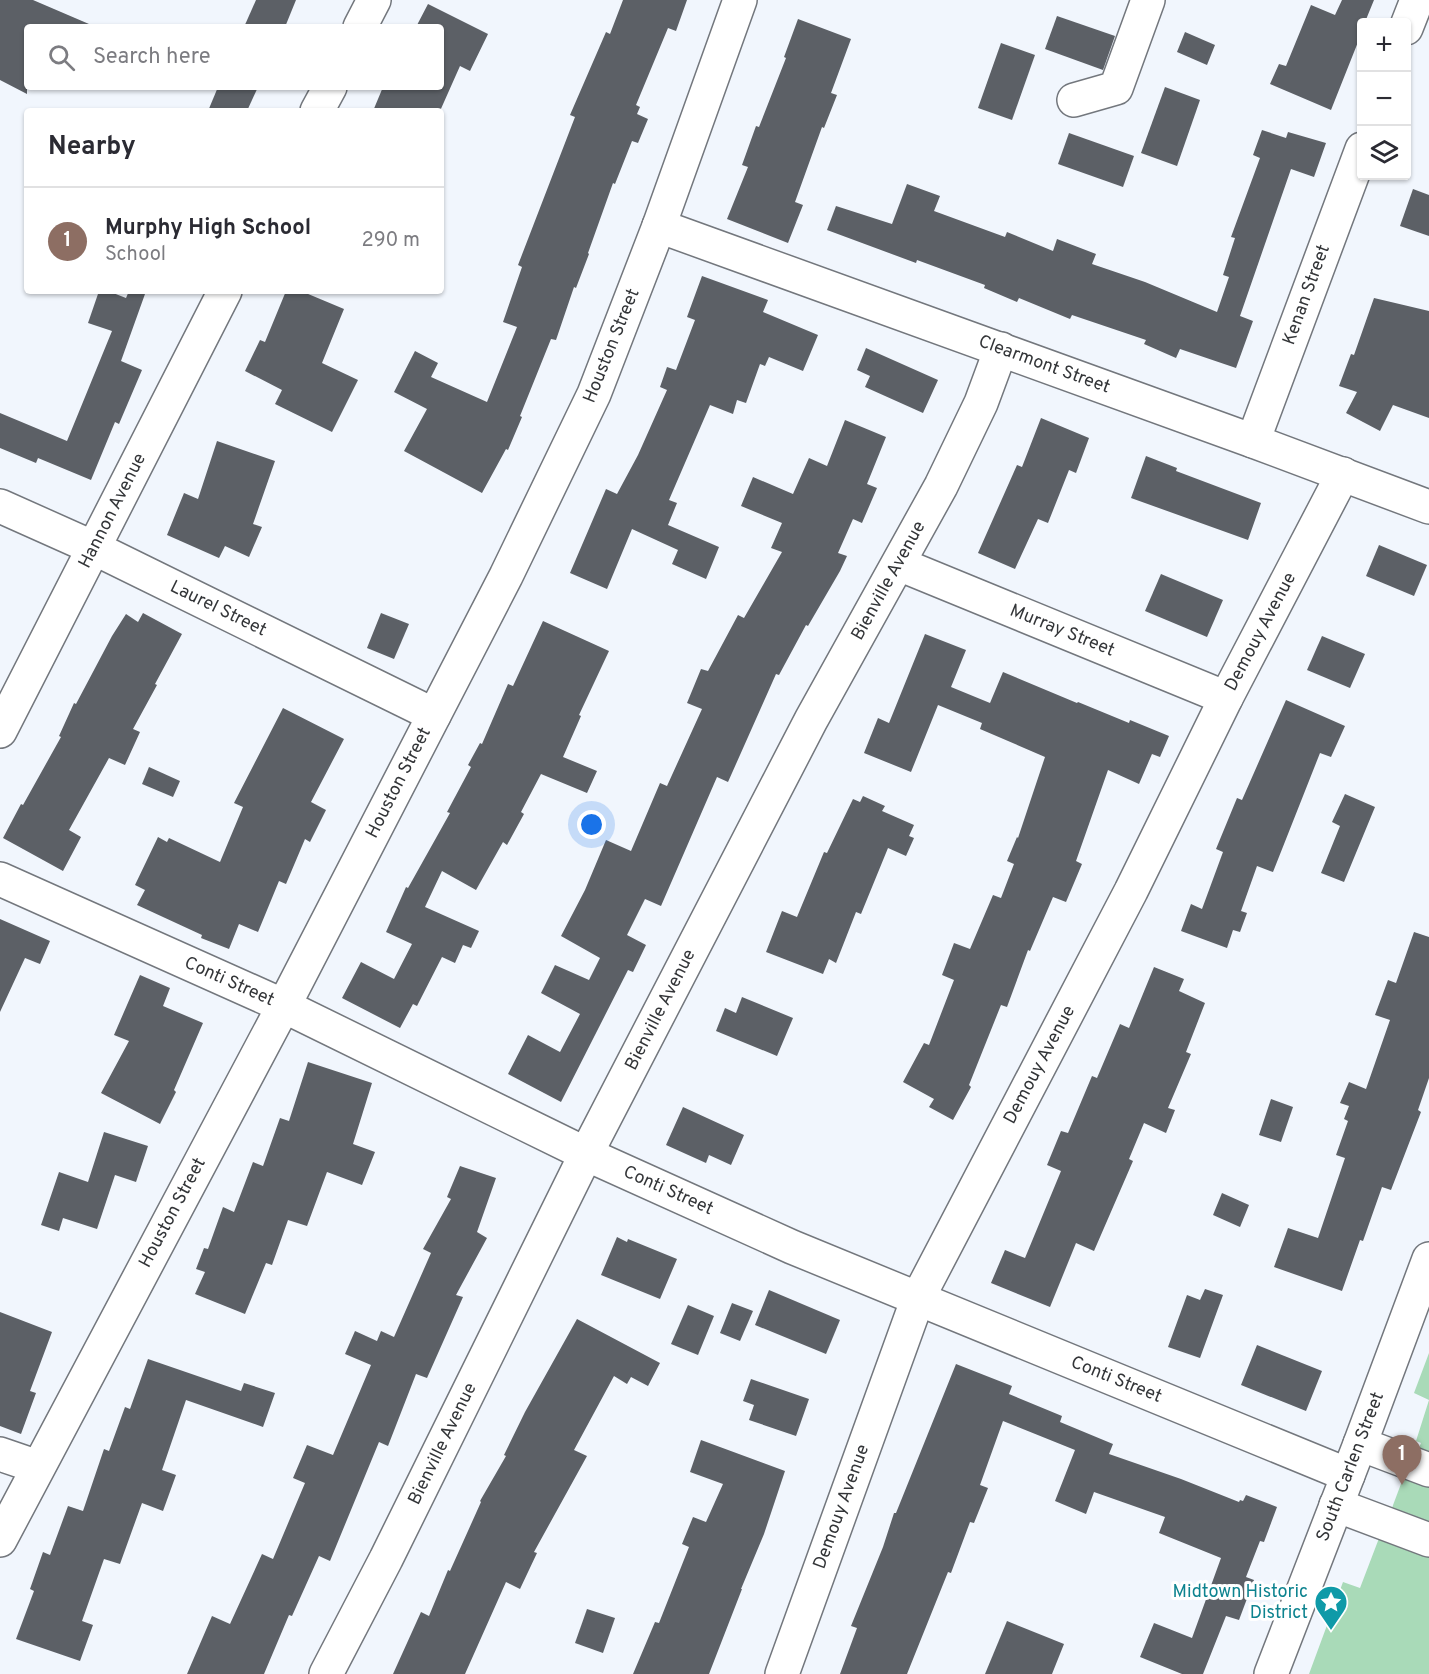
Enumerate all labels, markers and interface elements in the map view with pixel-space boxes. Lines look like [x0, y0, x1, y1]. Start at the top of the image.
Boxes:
map controls [1357, 18, 1411, 180]
button: + [1357, 18, 1411, 72]
search box [24, 24, 444, 90]
icon: search [45, 41, 78, 74]
text: Search here [93, 44, 211, 71]
button: − [1357, 72, 1411, 126]
button: layers [1357, 126, 1411, 180]
text: Nearby [48, 131, 136, 164]
text: Murphy High School [105, 215, 311, 242]
text: 1 [64, 228, 72, 254]
text: 290 m [362, 228, 420, 254]
text: School [105, 242, 166, 268]
street label: Kenan Street [1278, 242, 1336, 348]
street label: Houston Street [579, 285, 645, 407]
street label: Clearmont Street [975, 331, 1113, 399]
street label: Hannon Avenue [74, 450, 152, 572]
street label: Bienville Avenue [847, 517, 931, 645]
street label: Demouy Avenue [1220, 569, 1302, 695]
street label: Laurel Street [166, 576, 270, 642]
street label: Murray Street [1006, 600, 1118, 662]
street label: Houston Street [361, 724, 437, 842]
your location [577, 810, 606, 839]
street label: Bienville Avenue [621, 946, 701, 1074]
street label: Conti Street [180, 952, 278, 1012]
street label: Demouy Avenue [999, 1002, 1081, 1128]
street label: Houston Street [134, 1154, 212, 1272]
street label: Conti Street [619, 1161, 717, 1221]
street label: Conti Street [1067, 1351, 1165, 1409]
street label: Bienville Avenue [404, 1379, 482, 1509]
street label: South Carlen Street [1312, 1389, 1390, 1545]
pin: 1 [1382, 1436, 1422, 1485]
street label: Demouy Avenue [809, 1441, 875, 1573]
place label: Midtown Historic District [1173, 1581, 1308, 1625]
place icon: Midtown Historic District [1313, 1584, 1349, 1631]

